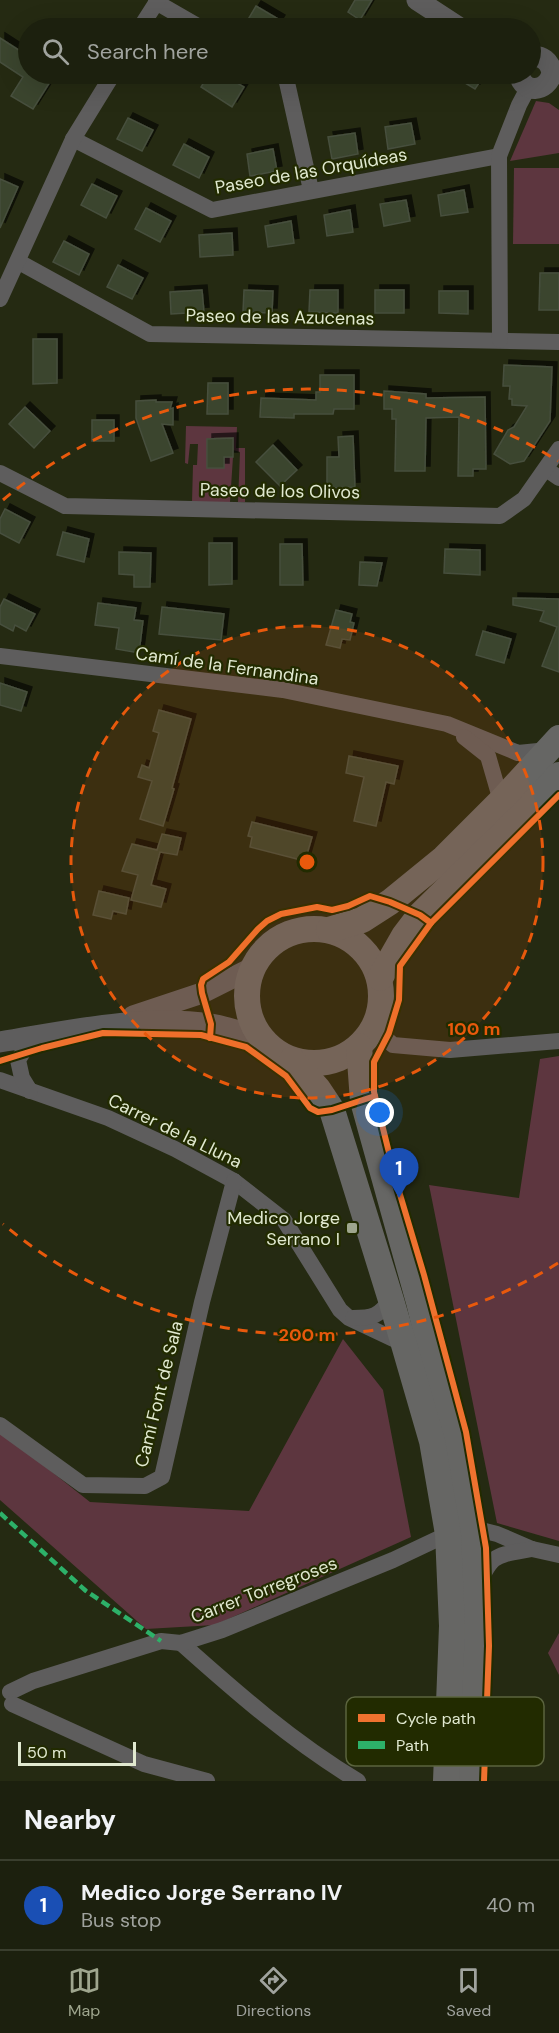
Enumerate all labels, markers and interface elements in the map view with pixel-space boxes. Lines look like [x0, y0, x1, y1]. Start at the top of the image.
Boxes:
search box [18, 18, 541, 84]
icon: search [39, 35, 72, 68]
text: Search here [87, 37, 208, 66]
street label: Paseo de las Orquídeas [213, 142, 409, 200]
street label: Paseo de las Azucenas [185, 303, 375, 331]
street label: Paseo de los Olivos [200, 478, 360, 504]
street label: Camí de la Fernandina [134, 641, 320, 691]
centre of rings [297, 852, 317, 872]
text: 100 m [447, 1017, 501, 1041]
street label: Carrer de la Lluna [104, 1088, 246, 1174]
your location [365, 1098, 394, 1127]
pin: 1 [380, 1148, 418, 1198]
place label: Medico Jorge Serrano I [227, 1206, 340, 1251]
marker: Medico Jorge Serrano I [345, 1221, 359, 1235]
street label: Camí Font de Sala [129, 1318, 189, 1470]
text: 200 m [279, 1323, 335, 1347]
street label: Carrer Torregroses [187, 1551, 341, 1629]
legend [346, 1697, 544, 1766]
text: Cycle path [396, 1708, 476, 1729]
text: Path [396, 1735, 429, 1756]
scale bar [18, 1739, 136, 1766]
text: 50 m [27, 1742, 66, 1763]
text: Nearby [24, 1803, 116, 1837]
text: Medico Jorge Serrano IV [81, 1878, 342, 1907]
text: 1 [40, 1892, 47, 1918]
text: 40 m [486, 1892, 535, 1918]
text: Bus stop [81, 1907, 161, 1933]
tab: Map [68, 1964, 101, 2021]
tab: Directions [236, 1964, 311, 2021]
tab: Saved [447, 1964, 491, 2021]

